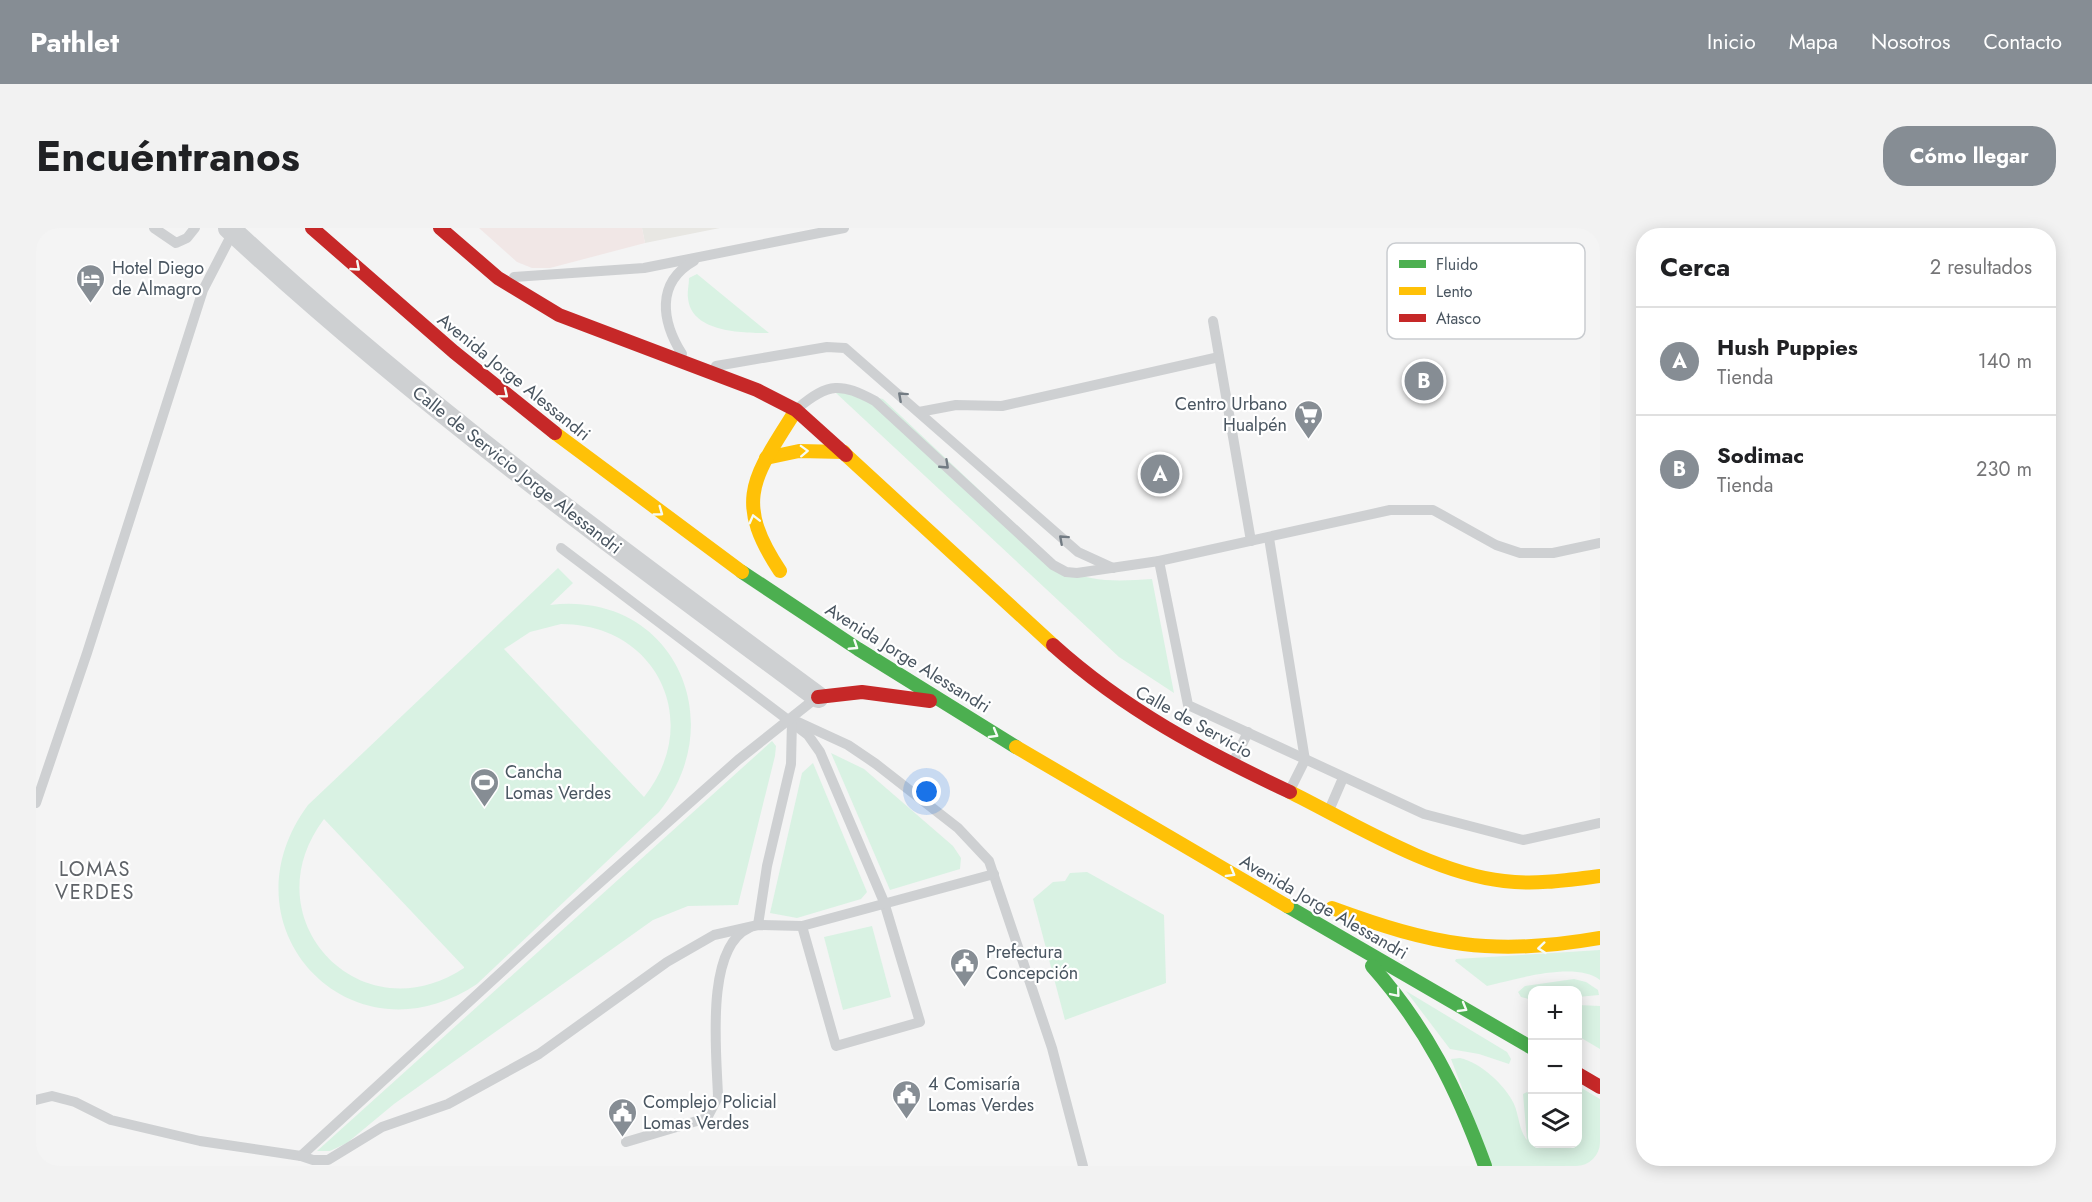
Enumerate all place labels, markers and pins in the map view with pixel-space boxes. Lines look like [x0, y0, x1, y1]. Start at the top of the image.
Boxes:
place label: Hotel Diego de Almagro [112, 255, 204, 302]
hotel icon: Hotel Diego de Almagro [75, 262, 107, 304]
pin: B [1404, 358, 1444, 404]
place label: Centro Urbano Hualpén [1175, 391, 1287, 438]
supermarket icon: Centro Urbano Hualpén [1292, 398, 1324, 440]
pin: A [1140, 452, 1180, 496]
place label: Cancha Lomas Verdes [505, 759, 611, 806]
sports icon: Cancha Lomas Verdes [468, 766, 500, 808]
place label: Prefectura Concepción [986, 939, 1078, 986]
public building icon: Prefectura Concepción [949, 946, 981, 988]
place label: 4 Comisaría Lomas Verdes [928, 1071, 1034, 1118]
public building icon: 4 Comisaría Lomas Verdes [891, 1078, 923, 1120]
place label: Complejo Policial Lomas Verdes [643, 1089, 777, 1136]
public building icon: Complejo Policial Lomas Verdes [606, 1096, 638, 1138]

